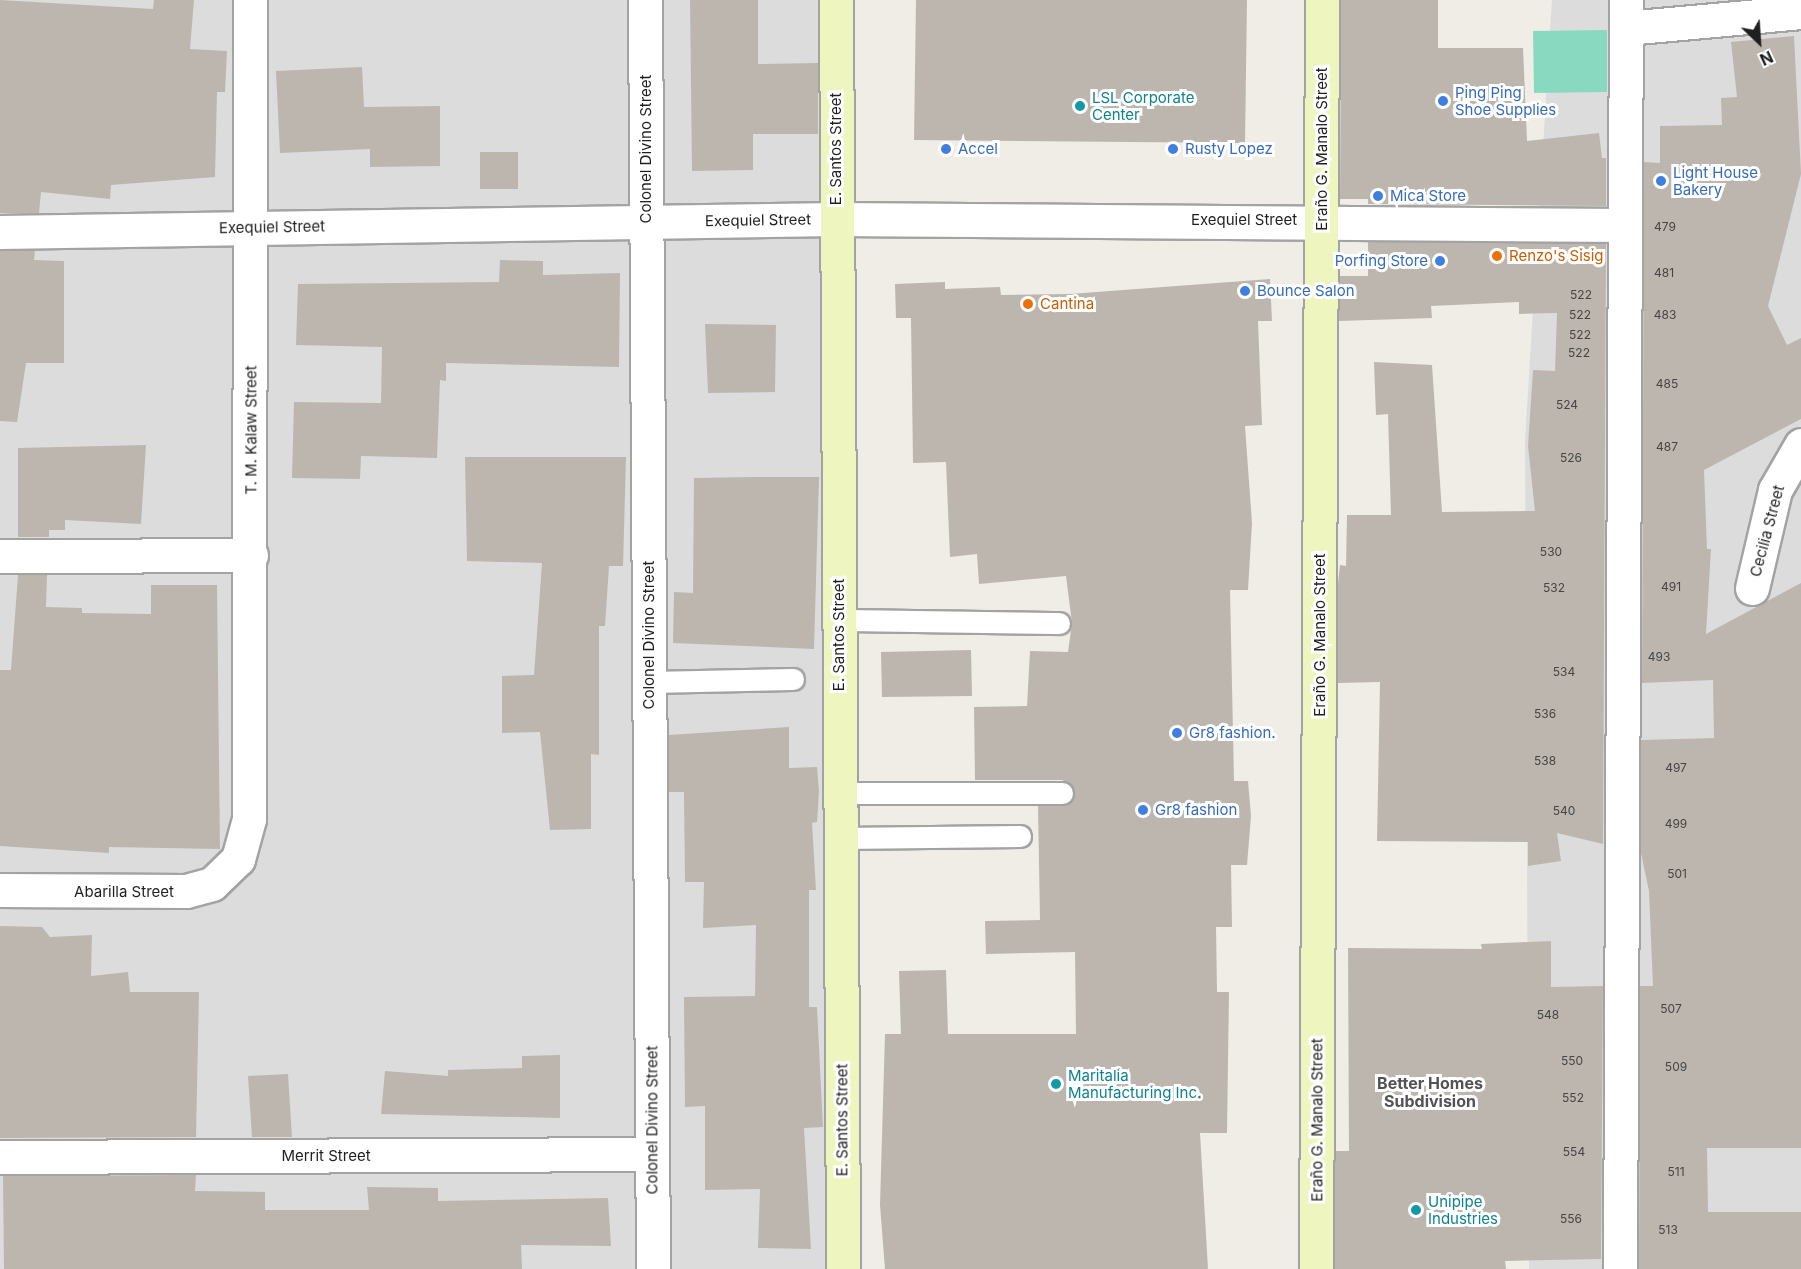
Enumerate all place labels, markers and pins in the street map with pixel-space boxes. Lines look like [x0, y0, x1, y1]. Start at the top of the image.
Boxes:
place label: Ping Ping Shoe Supplies [1455, 83, 1556, 118]
place label: LSL Corporate Center [1092, 88, 1194, 123]
marker: Ping Ping Shoe Supplies [1436, 94, 1450, 108]
marker: LSL Corporate Center [1073, 99, 1087, 113]
place label: Accel [958, 140, 998, 158]
place label: Rusty Lopez [1185, 140, 1273, 158]
marker: Accel [939, 142, 953, 156]
marker: Rusty Lopez [1166, 142, 1180, 156]
place label: Light House Bakery [1673, 163, 1758, 198]
marker: Light House Bakery [1654, 174, 1668, 188]
place label: Mica Store [1390, 187, 1466, 205]
marker: Mica Store [1371, 189, 1385, 203]
place label: Renzo's Sisig [1509, 247, 1604, 265]
marker: Renzo's Sisig [1490, 249, 1504, 263]
place label: Porfing Store [1335, 252, 1428, 270]
marker: Porfing Store [1433, 254, 1447, 268]
place label: Bounce Salon [1257, 282, 1355, 300]
marker: Bounce Salon [1238, 284, 1252, 298]
place label: Cantina [1040, 295, 1094, 313]
marker: Cantina [1021, 297, 1035, 311]
place label: Gr8 fashion. [1189, 724, 1276, 742]
marker: Gr8 fashion. [1170, 726, 1184, 740]
place label: Gr8 fashion [1155, 801, 1237, 819]
marker: Gr8 fashion [1136, 803, 1150, 817]
place label: Maritalia Manufacturing Inc. [1068, 1066, 1201, 1101]
marker: Maritalia Manufacturing Inc. [1049, 1077, 1063, 1091]
place label: Unipipe Industries [1428, 1192, 1498, 1227]
marker: Unipipe Industries [1409, 1203, 1423, 1217]

